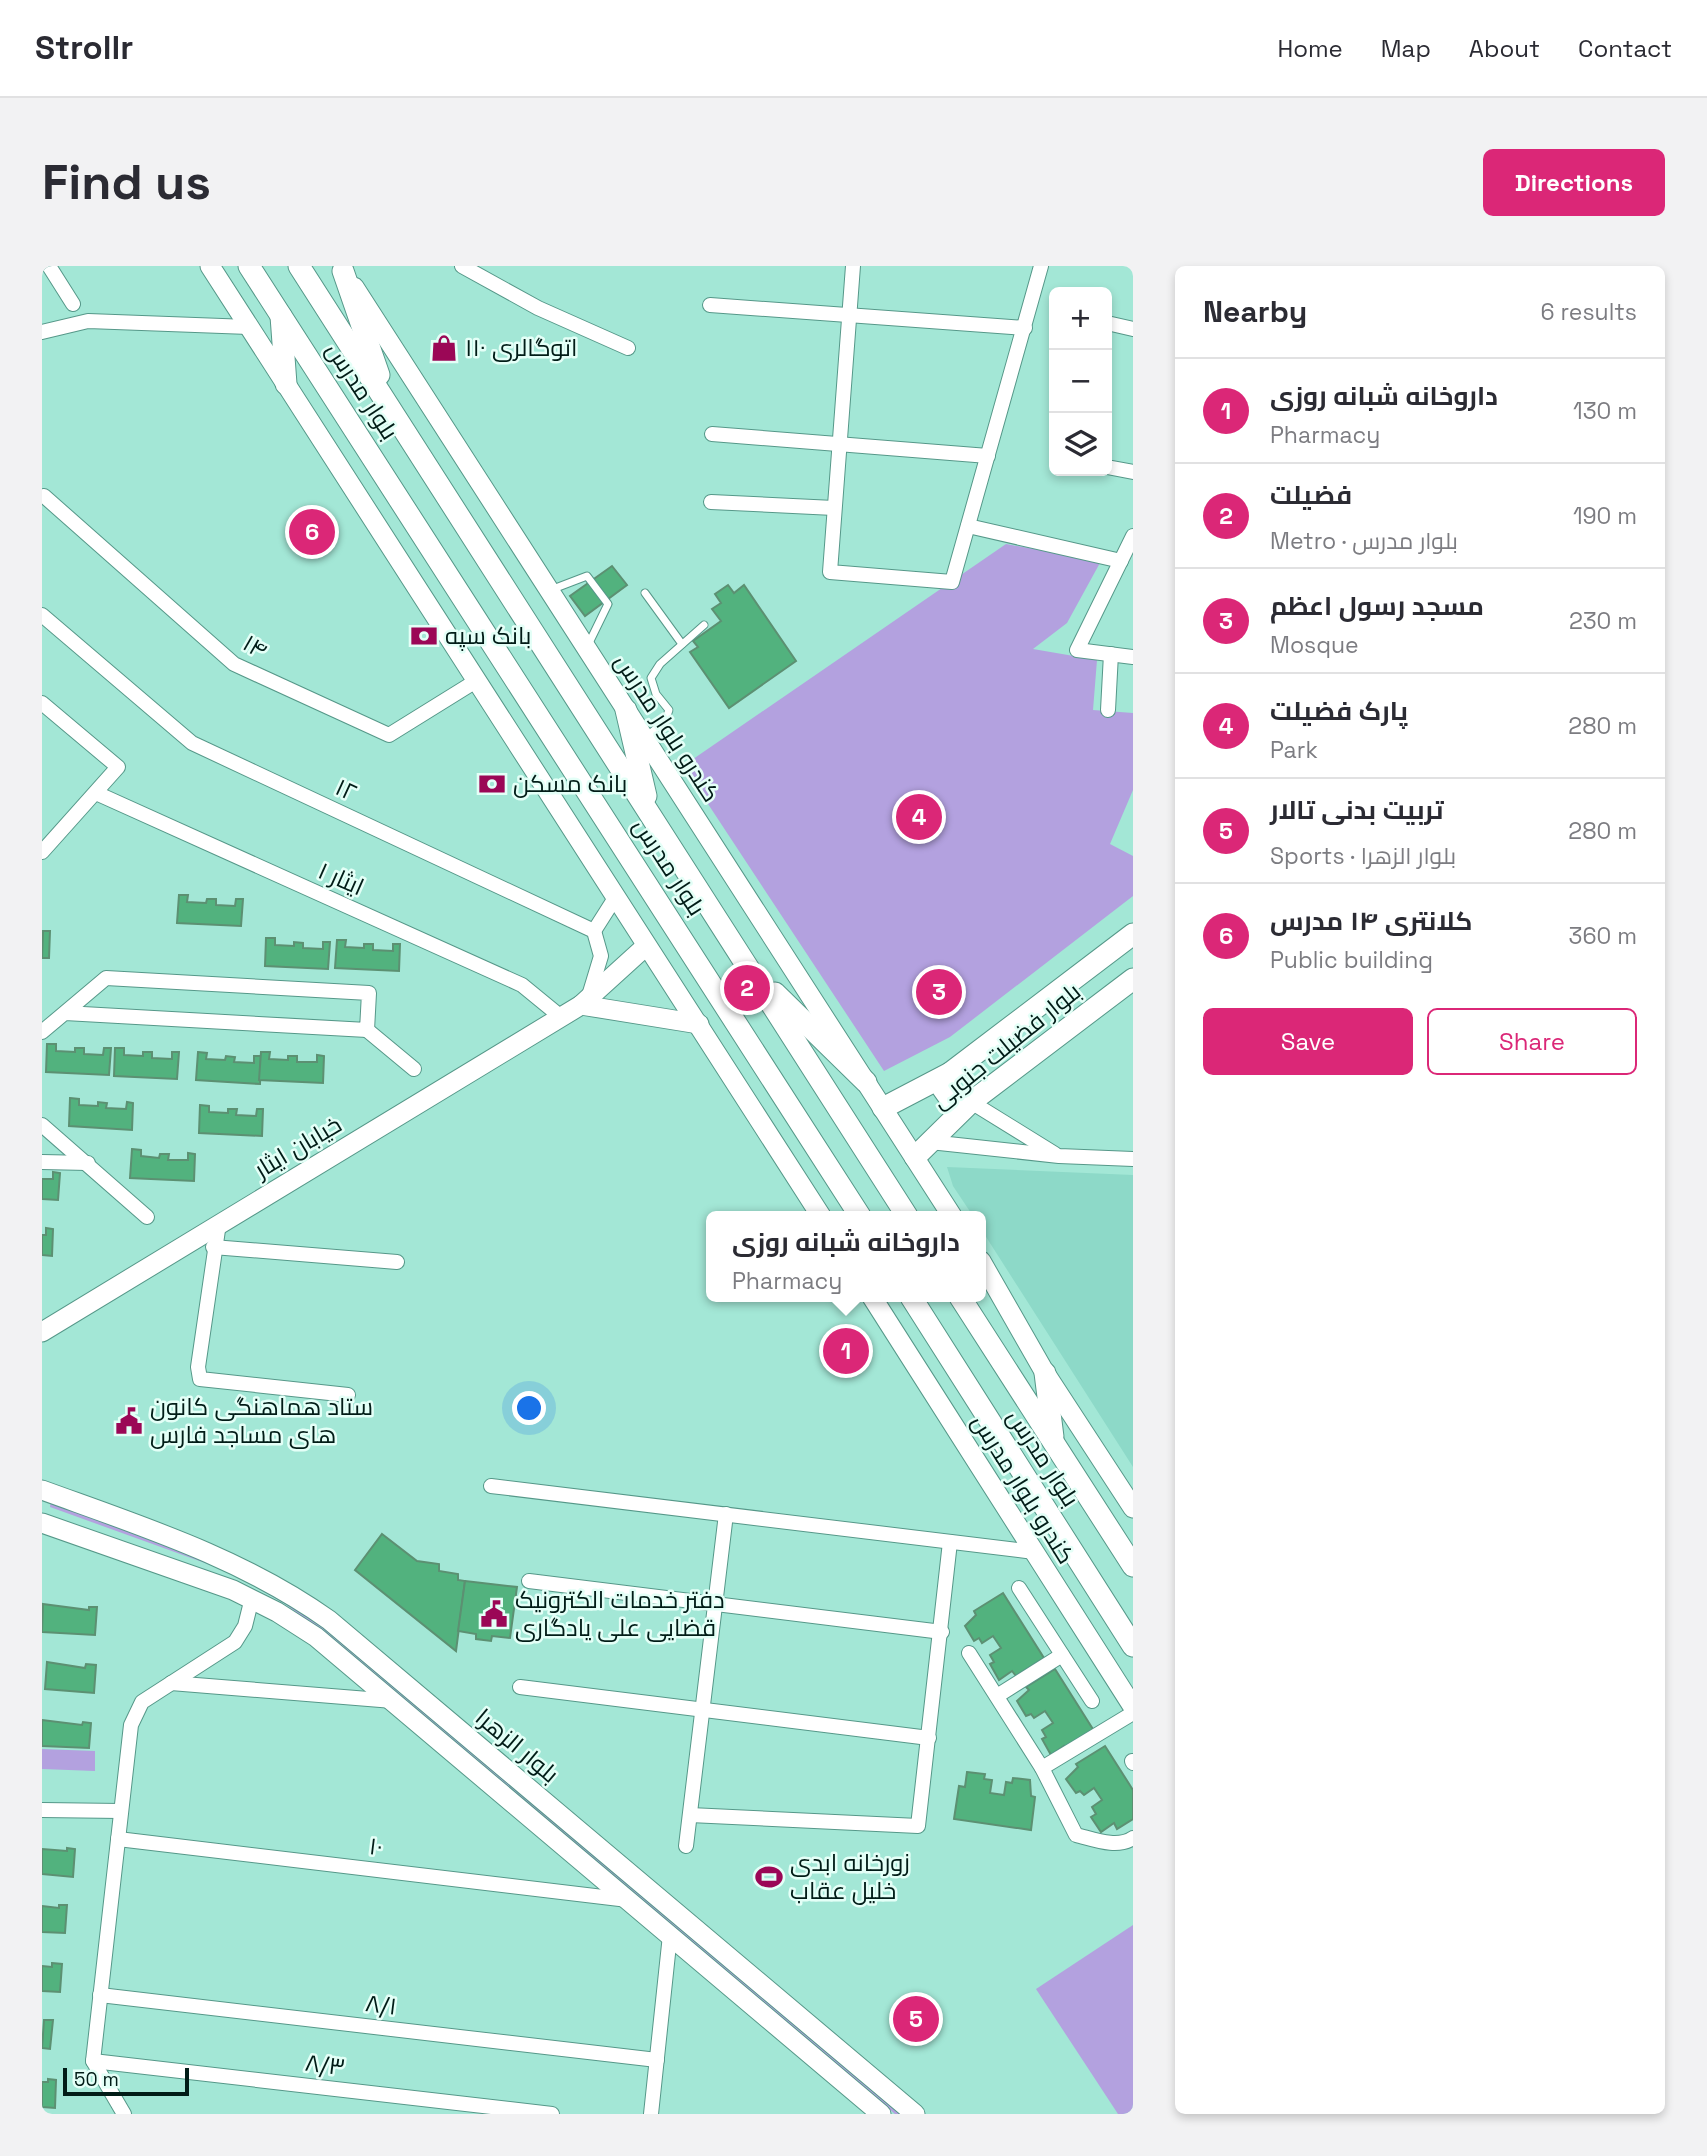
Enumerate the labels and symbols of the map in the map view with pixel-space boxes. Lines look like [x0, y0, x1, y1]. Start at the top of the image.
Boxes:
place label: اتوگالری ۱۱۰ [465, 332, 577, 363]
shop icon: اتوگالری ۱۱۰ [429, 333, 459, 363]
street label: بلوار مدرس [319, 336, 405, 445]
pin: 6 [289, 506, 335, 558]
place label: بانک سپه [445, 620, 531, 651]
bank icon: بانک سپه [409, 621, 439, 651]
street label: ۱۴ [237, 627, 273, 666]
street label: کندرو بلوار مدرس [608, 648, 727, 808]
place label: بانک مسکن [513, 768, 627, 799]
bank icon: بانک مسکن [477, 769, 507, 799]
street label: ۱۲ [331, 771, 362, 808]
pin: 4 [896, 791, 942, 843]
street label: بلوار مدرس [626, 812, 712, 921]
street label: ایثار ۱ [313, 855, 369, 902]
pin: 2 [724, 962, 770, 1014]
pin: 3 [916, 966, 962, 1018]
street label: بلوار فضیلت جنوبی [925, 976, 1087, 1115]
street label: خیابان ایثار [247, 1108, 347, 1186]
pin: 1 [823, 1325, 869, 1377]
place label: ستاد هماهنگی کانون های مساجد فارس [150, 1391, 373, 1450]
your location [512, 1391, 546, 1425]
street label: بلوار مدرس [1000, 1403, 1086, 1512]
public building icon: ستاد هماهنگی کانون های مساجد فارس [114, 1406, 144, 1436]
street label: کندرو بلوار مدرس [965, 1408, 1082, 1569]
place label: دفتر خدمات الکترونیک قضایی علی یادگاری [515, 1584, 725, 1643]
public building icon: دفتر خدمات الکترونیک قضایی علی یادگاری [479, 1599, 509, 1629]
street label: بلوار الزهرا [469, 1702, 565, 1790]
street label: ۱۰ [368, 1830, 385, 1863]
place label: زورخانه ابدی خلیل عقاب [790, 1847, 910, 1906]
sports icon: زورخانه ابدی خلیل عقاب [754, 1862, 784, 1892]
street label: ۸/۱ [364, 1987, 398, 2022]
pin: 5 [893, 1993, 939, 2045]
street label: ۸/۳ [303, 2047, 347, 2082]
scale bar [63, 2065, 189, 2097]

